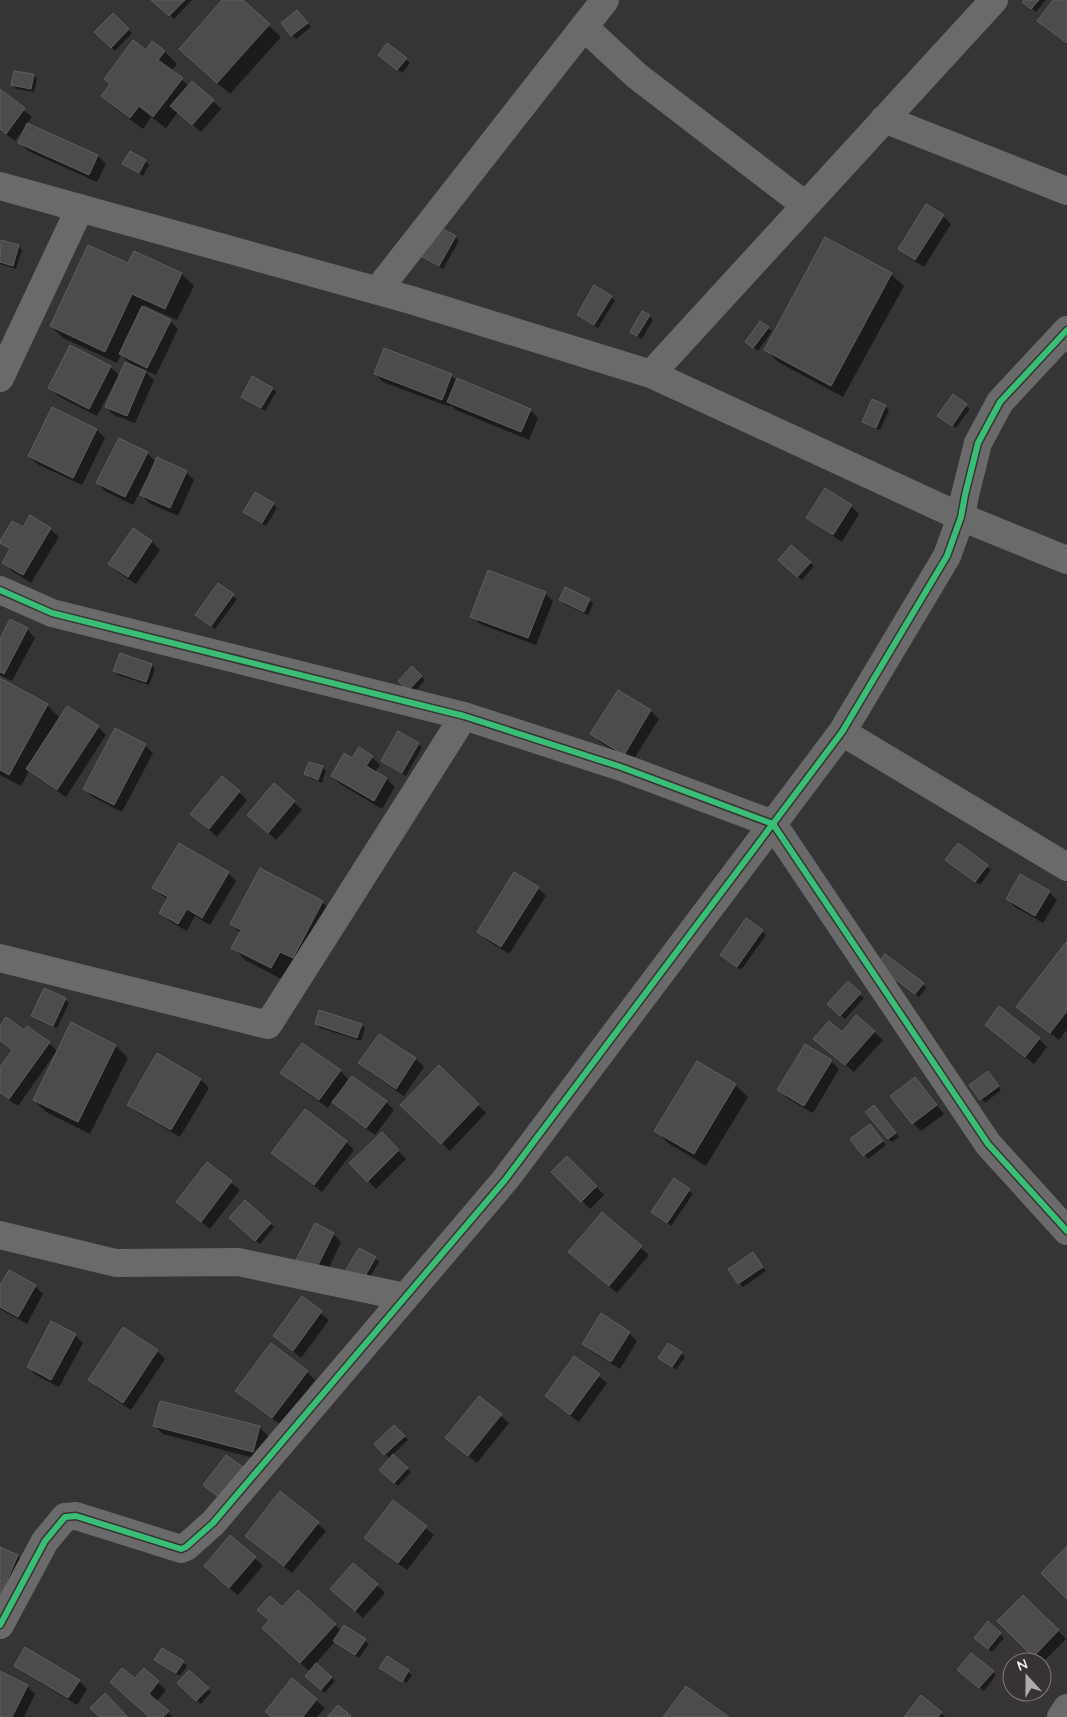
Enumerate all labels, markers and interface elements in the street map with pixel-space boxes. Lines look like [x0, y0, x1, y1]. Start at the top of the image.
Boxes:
north arrow [1002, 1652, 1052, 1702]
text: N [1014, 1655, 1030, 1675]

